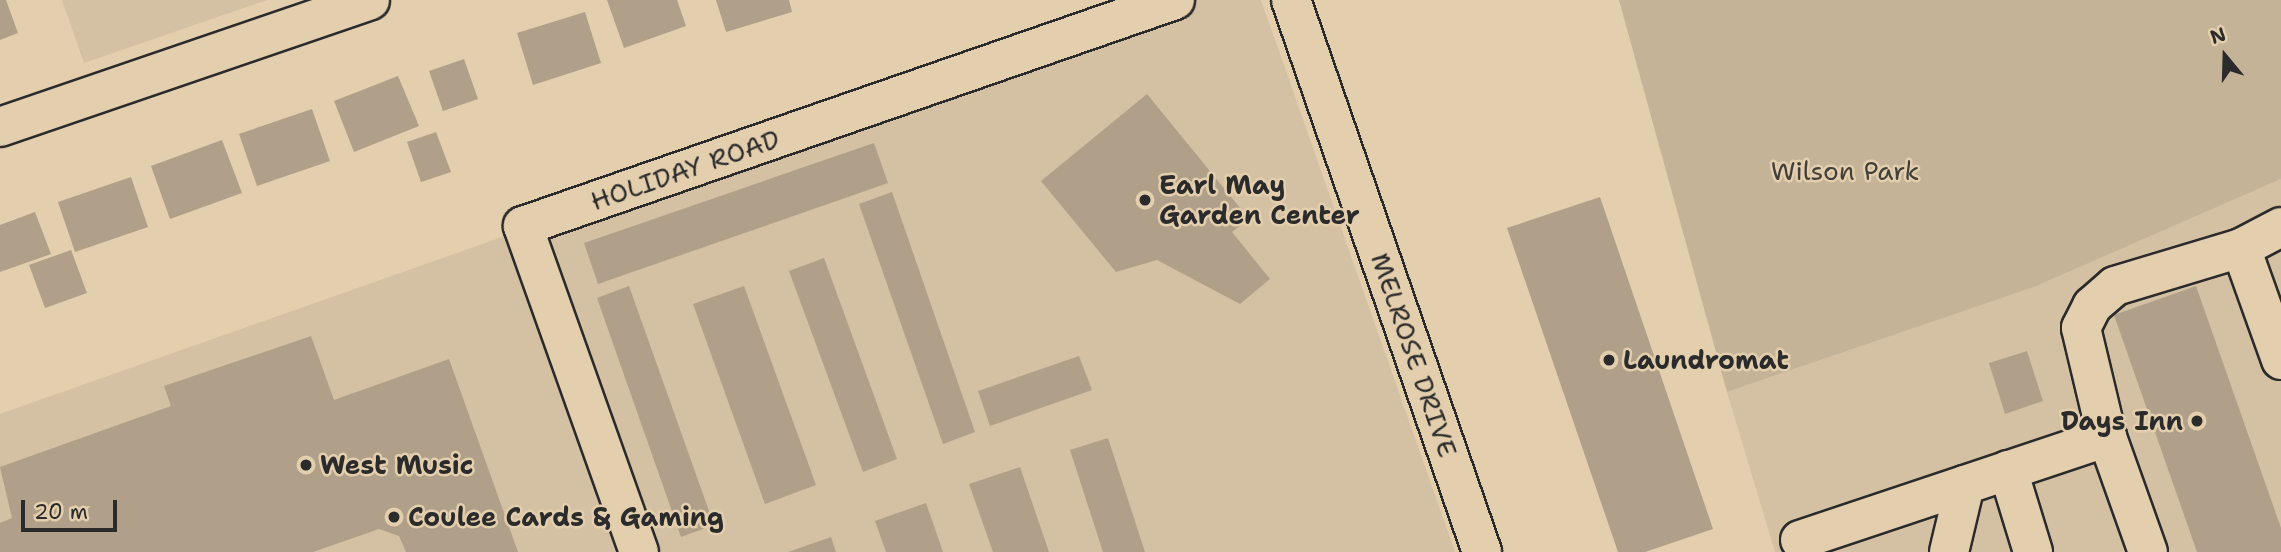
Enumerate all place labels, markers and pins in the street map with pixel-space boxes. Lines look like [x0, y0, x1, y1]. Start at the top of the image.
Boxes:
place label: Earl May Garden Center [1159, 169, 1360, 230]
marker: Earl May Garden Center [1137, 192, 1153, 208]
place label: Laundromat [1623, 344, 1789, 376]
marker: Laundromat [1601, 352, 1617, 368]
place label: Days Inn [2061, 405, 2183, 437]
marker: Days Inn [2189, 413, 2205, 429]
place label: West Music [320, 449, 474, 481]
marker: West Music [298, 457, 314, 473]
place label: Coulee Cards & Gaming [408, 501, 724, 533]
marker: Coulee Cards & Gaming [386, 509, 402, 525]

